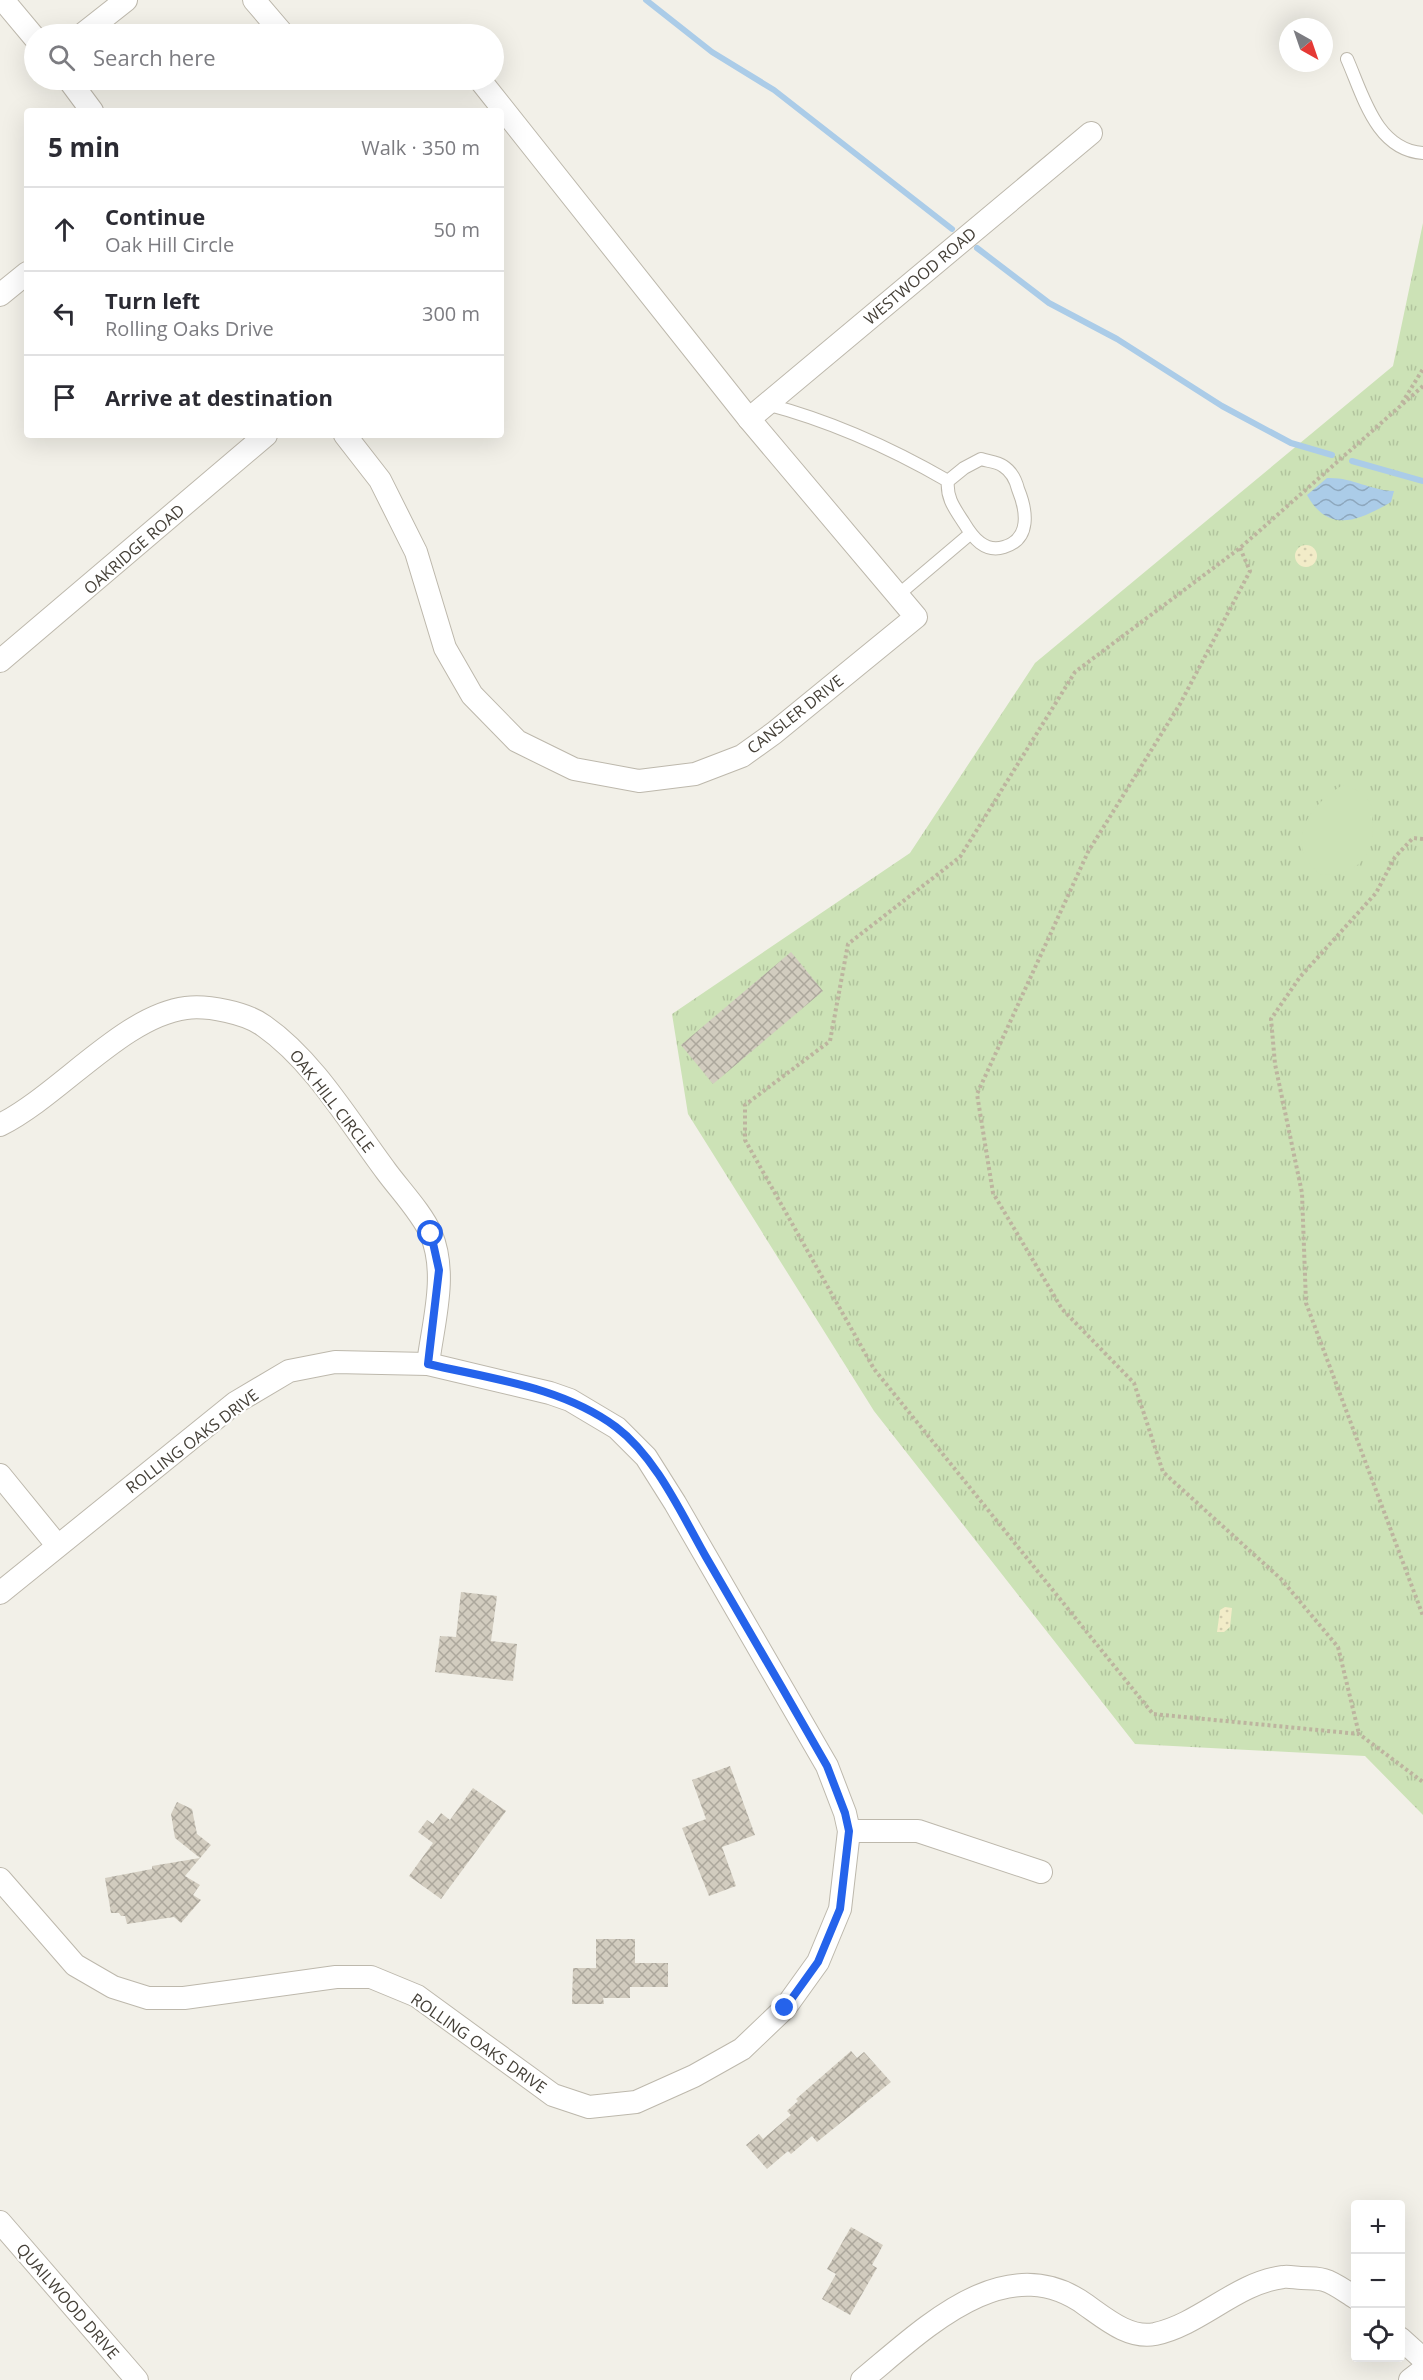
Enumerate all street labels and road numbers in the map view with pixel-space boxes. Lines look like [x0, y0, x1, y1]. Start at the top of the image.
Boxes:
street label: WESTWOOD ROAD [859, 222, 981, 330]
street label: OAKRIDGE ROAD [79, 499, 189, 599]
street label: CANSLER DRIVE [742, 669, 848, 759]
street label: OAK HILL CIRCLE [285, 1045, 379, 1157]
street label: ROLLING OAKS DRIVE [121, 1384, 263, 1498]
street label: ROLLING OAKS DRIVE [407, 1988, 551, 2098]
street label: QUAILWOOD DRIVE [12, 2238, 124, 2364]

